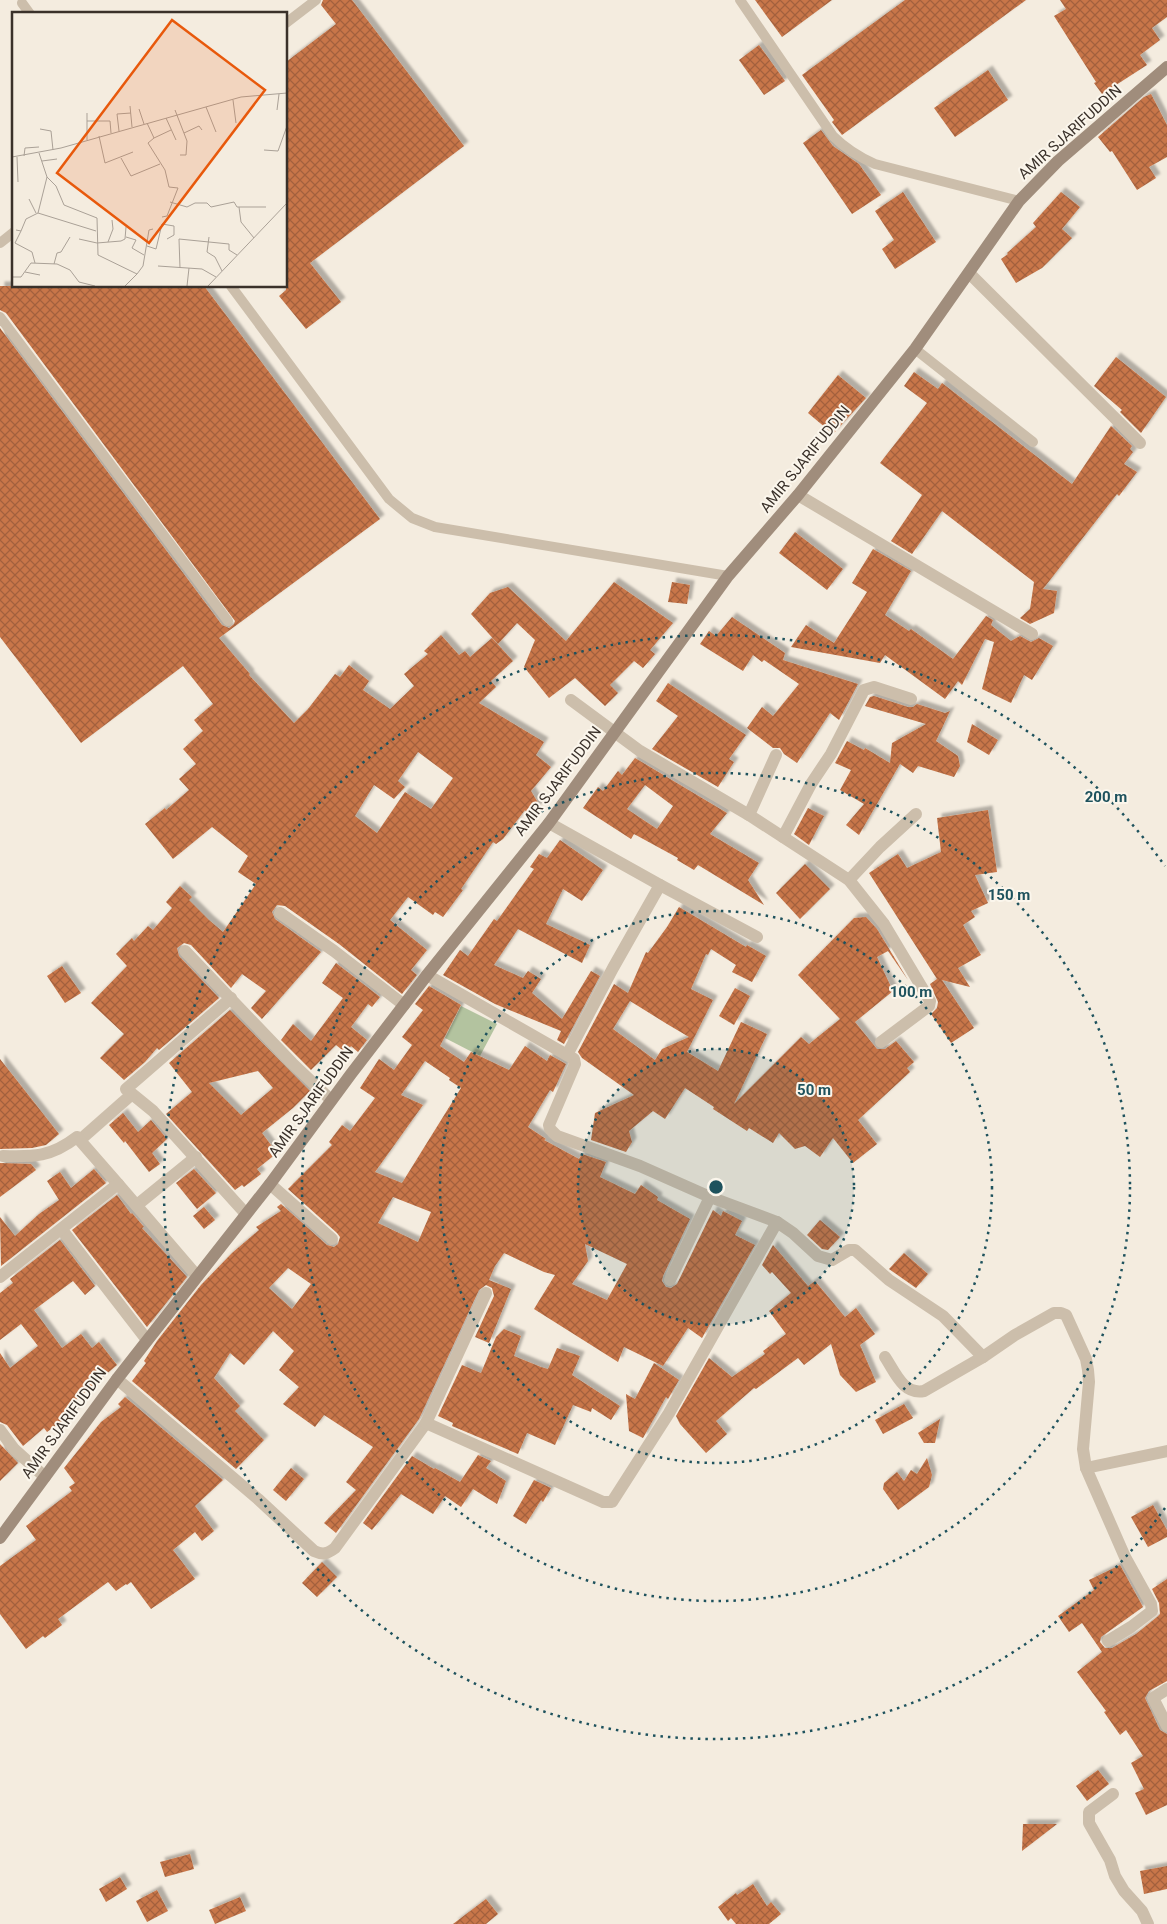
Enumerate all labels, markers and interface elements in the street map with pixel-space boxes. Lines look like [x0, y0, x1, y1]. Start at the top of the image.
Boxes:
inset map [12, 12, 288, 288]
street label: AMIR SJARIFUDDIN [1015, 81, 1125, 183]
street label: AMIR SJARIFUDDIN [756, 402, 854, 516]
street label: AMIR SJARIFUDDIN [511, 723, 605, 839]
text: 200 m [1085, 788, 1127, 806]
text: 150 m [988, 886, 1030, 904]
text: 100 m [890, 983, 932, 1001]
street label: AMIR SJARIFUDDIN [265, 1043, 357, 1161]
text: 50 m [797, 1081, 831, 1099]
centre of rings [707, 1178, 725, 1196]
street label: AMIR SJARIFUDDIN [18, 1364, 110, 1482]

